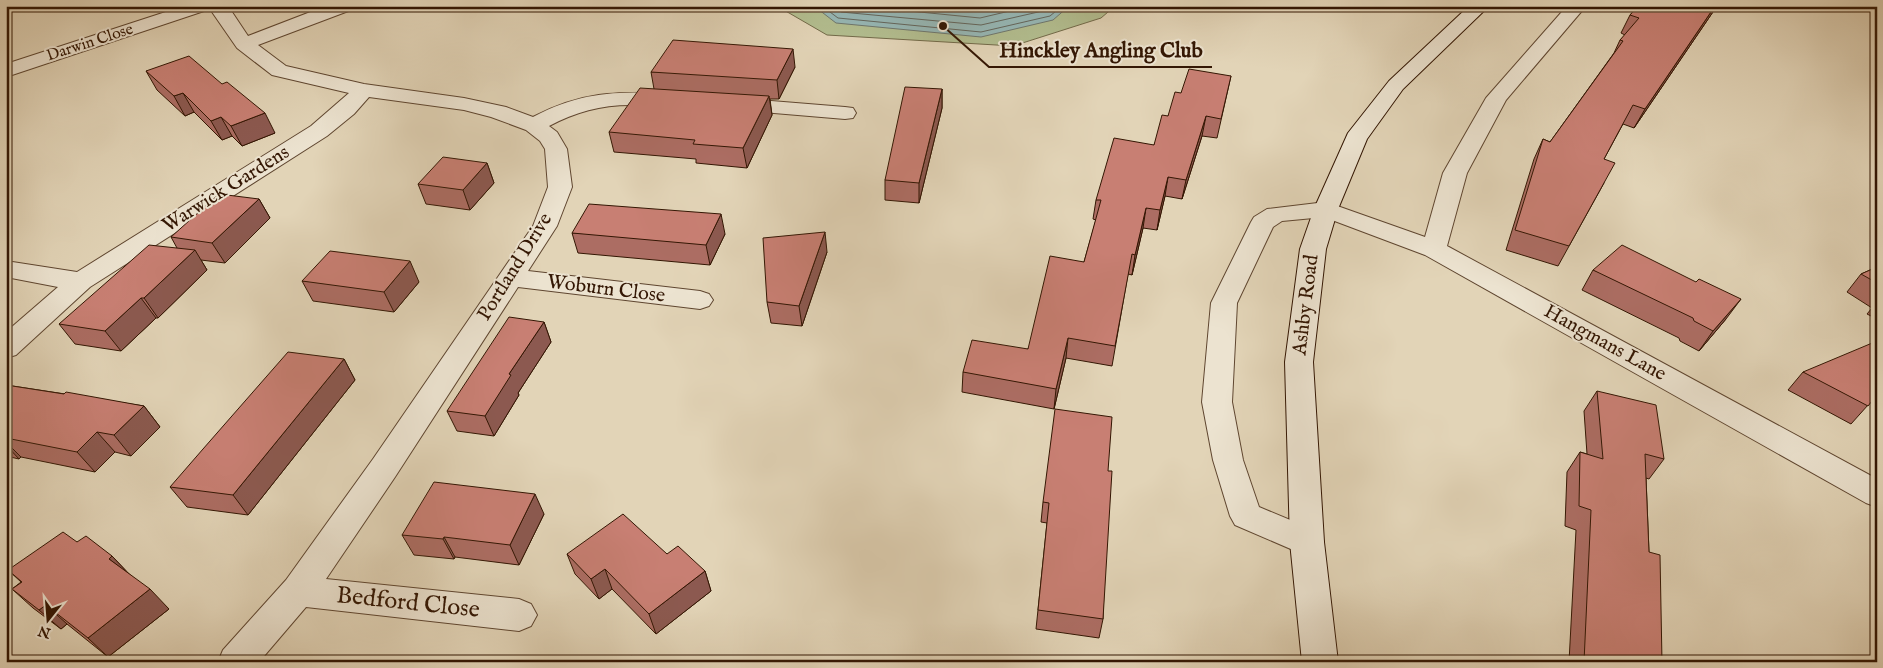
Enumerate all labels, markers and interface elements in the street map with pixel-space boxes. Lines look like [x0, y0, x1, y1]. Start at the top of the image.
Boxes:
street label: Darwin Close [44, 20, 136, 66]
callout: Hinckley Angling Club [989, 31, 1212, 67]
text: Hinckley Angling Club [999, 38, 1203, 65]
street label: Warwick Gardens [158, 140, 294, 238]
street label: Portland Drive [472, 208, 558, 326]
street label: Ashby Road [1287, 253, 1325, 358]
street label: Woburn Close [546, 269, 666, 309]
street label: Hangmans Lane [1539, 299, 1671, 387]
street label: Bedford Close [335, 580, 481, 626]
north arrow [22, 596, 72, 646]
text: N [36, 621, 54, 642]

